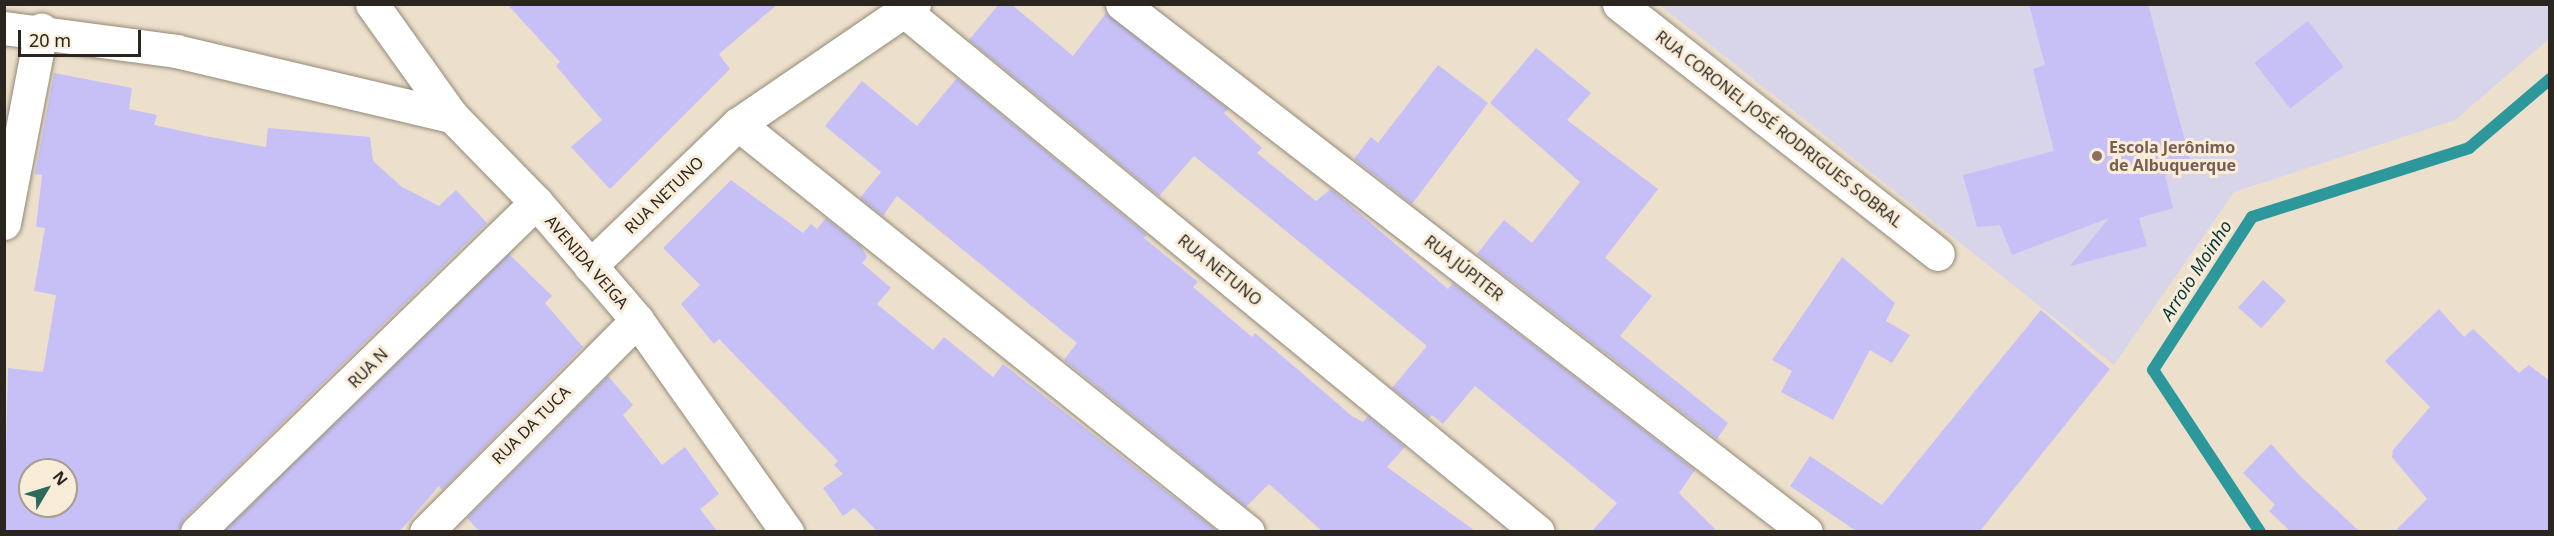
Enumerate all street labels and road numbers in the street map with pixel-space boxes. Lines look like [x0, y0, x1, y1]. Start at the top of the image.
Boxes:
street label: RUA CORONEL JOSÉ RODRIGUES SOBRAL [1652, 27, 1906, 231]
street label: RUA NETUNO [621, 153, 707, 237]
street label: AVENIDA VEIGA [541, 211, 633, 313]
street label: RUA NETUNO [1174, 230, 1266, 310]
street label: RUA JÚPITER [1421, 231, 1507, 305]
street label: RUA N [344, 344, 392, 392]
street label: RUA DA TUCA [488, 382, 574, 468]

